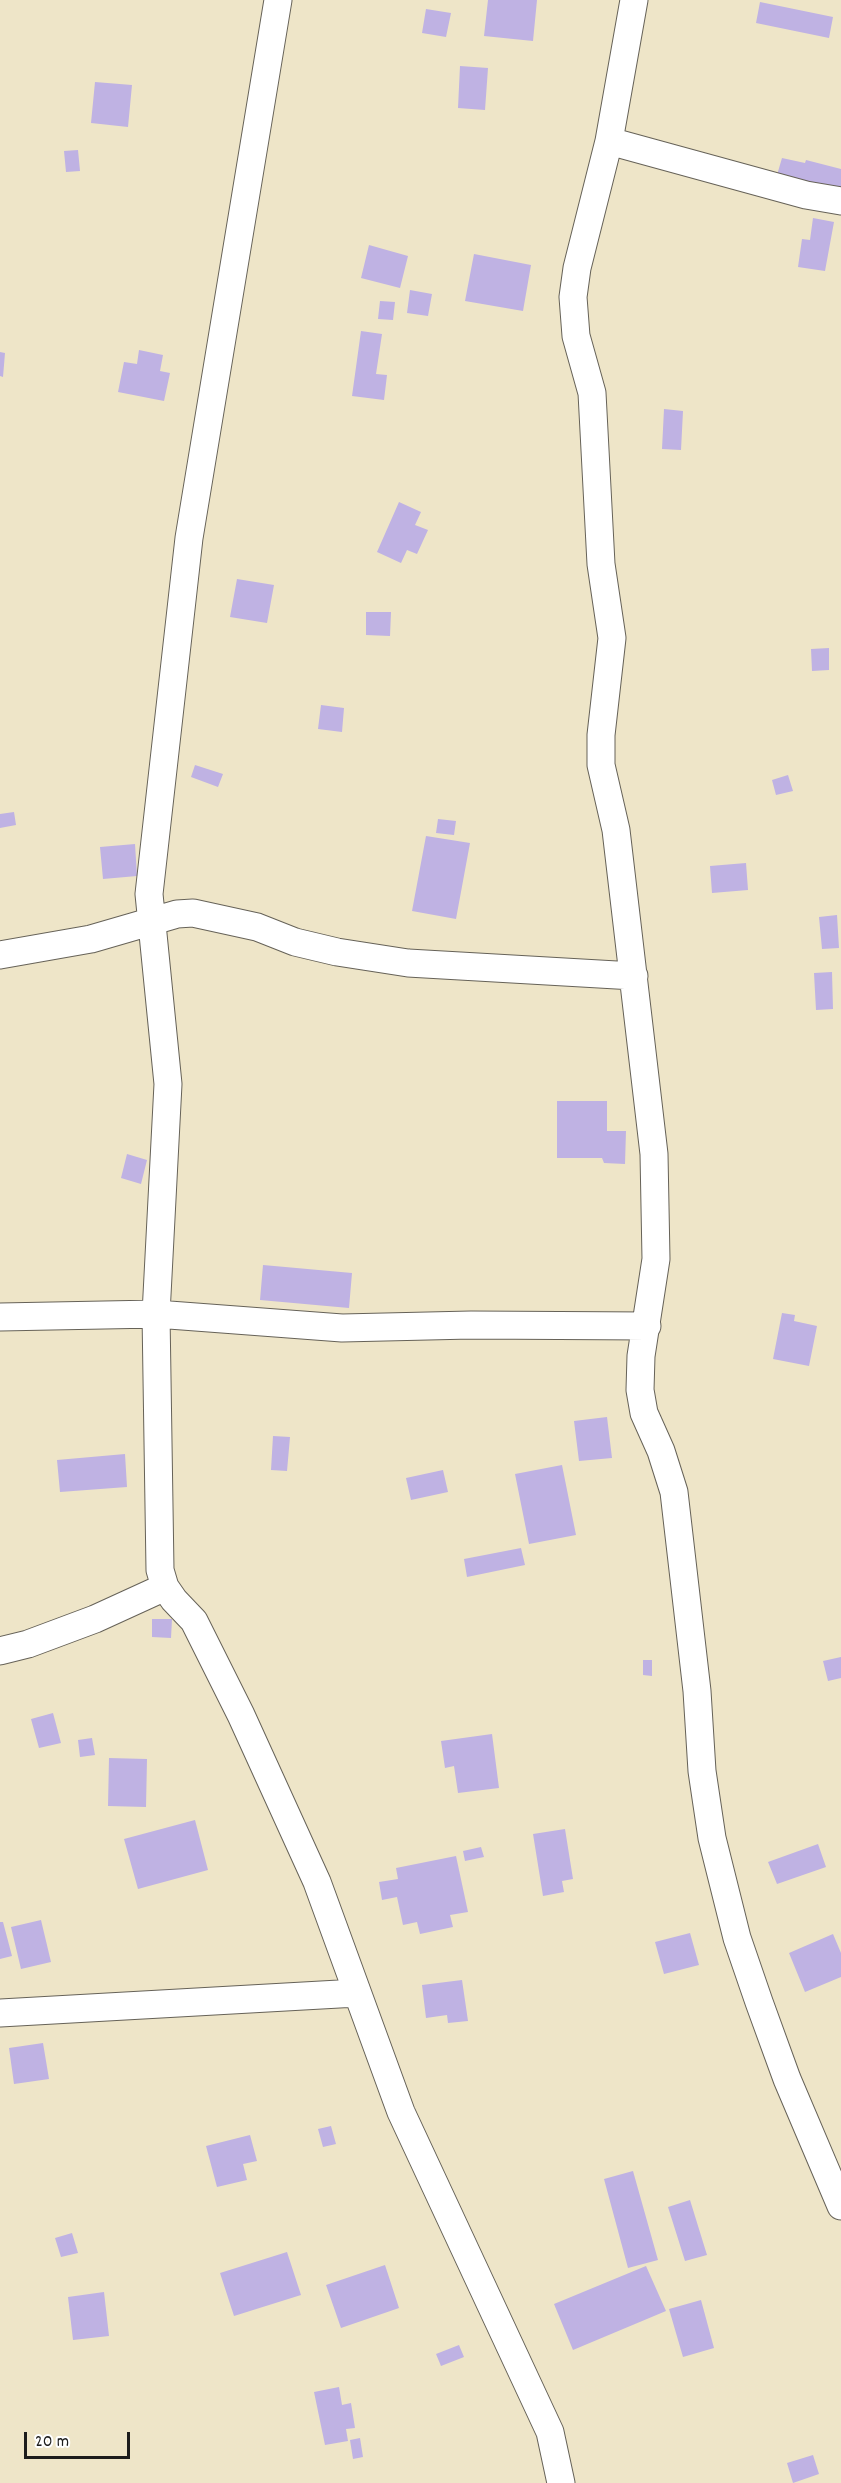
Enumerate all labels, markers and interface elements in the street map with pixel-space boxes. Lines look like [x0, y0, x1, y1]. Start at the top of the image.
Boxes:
scale bar [27, 2420, 134, 2458]
text: 20 m [35, 2430, 69, 2455]

